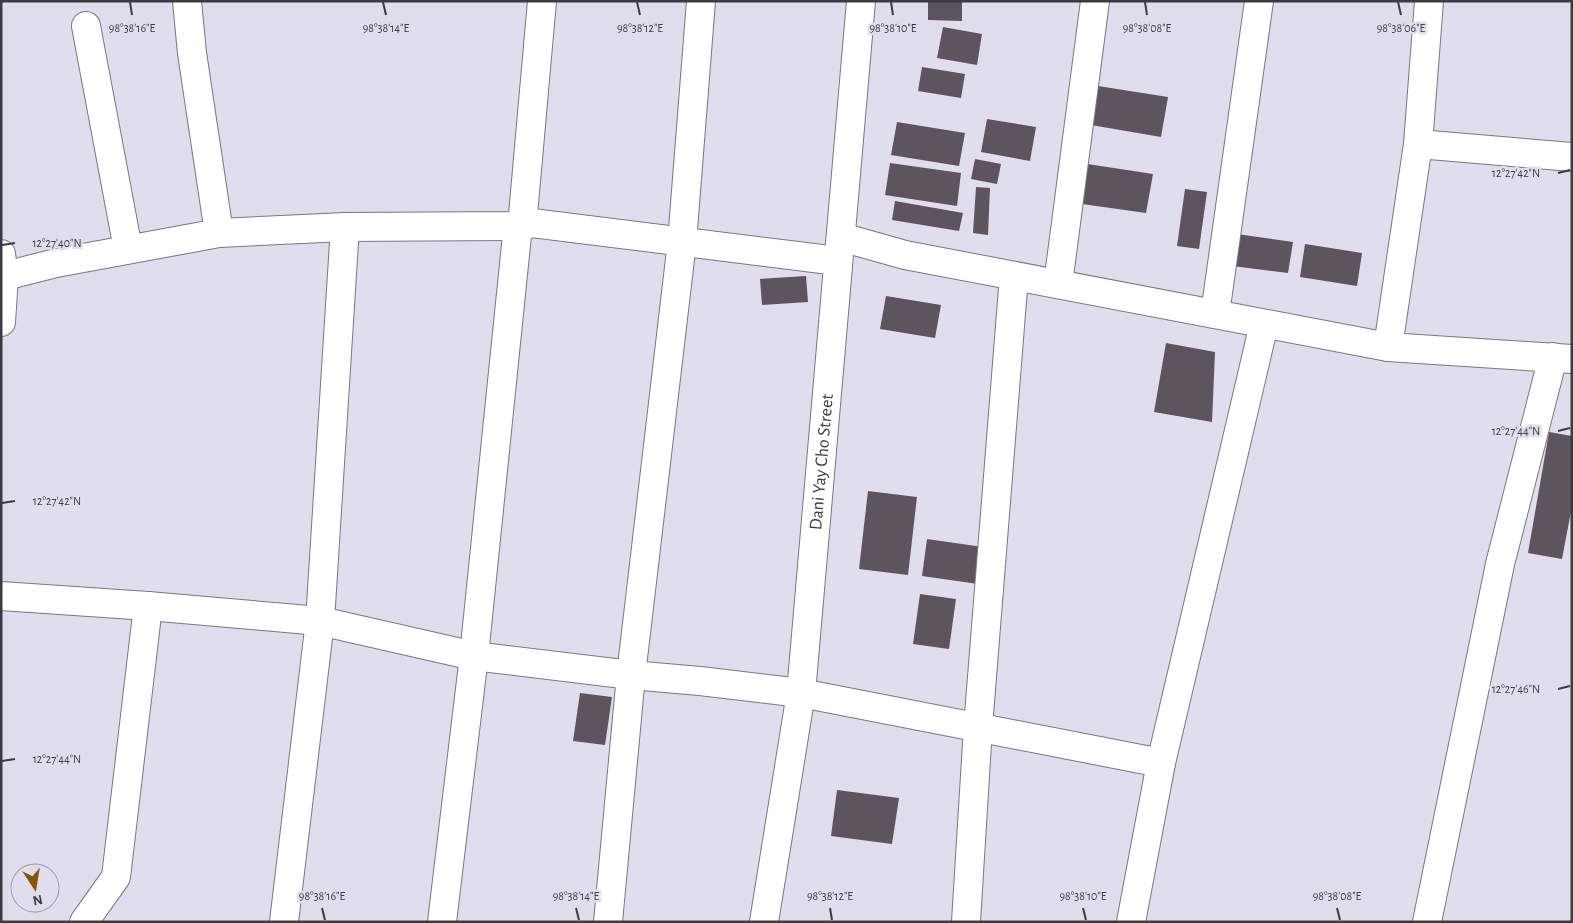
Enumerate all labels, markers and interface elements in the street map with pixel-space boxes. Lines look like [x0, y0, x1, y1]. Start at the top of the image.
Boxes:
text: 98°38'16"E [109, 22, 155, 34]
text: 98°38'14"E [363, 22, 409, 34]
text: 98°38'12"E [617, 22, 663, 34]
text: 98°38'10"E [869, 22, 917, 34]
text: 98°38'08"E [1123, 22, 1172, 34]
text: 98°38'06"E [1377, 22, 1426, 34]
text: 12°27'42"N [1492, 167, 1540, 179]
text: 12°27'40"N [32, 237, 82, 249]
street label: Dani Yay Cho Street [807, 393, 837, 531]
text: 12°27'44"N [1492, 425, 1540, 437]
text: 12°27'42"N [33, 495, 81, 507]
text: 12°27'46"N [1492, 683, 1540, 695]
text: 12°27'44"N [33, 753, 81, 765]
north arrow [10, 863, 60, 913]
text: 98°38'16"E [299, 890, 345, 902]
text: 98°38'14"E [553, 890, 599, 902]
text: 98°38'12"E [807, 890, 853, 902]
text: 98°38'10"E [1059, 890, 1107, 902]
text: 98°38'08"E [1313, 890, 1362, 902]
text: N [31, 892, 44, 908]

